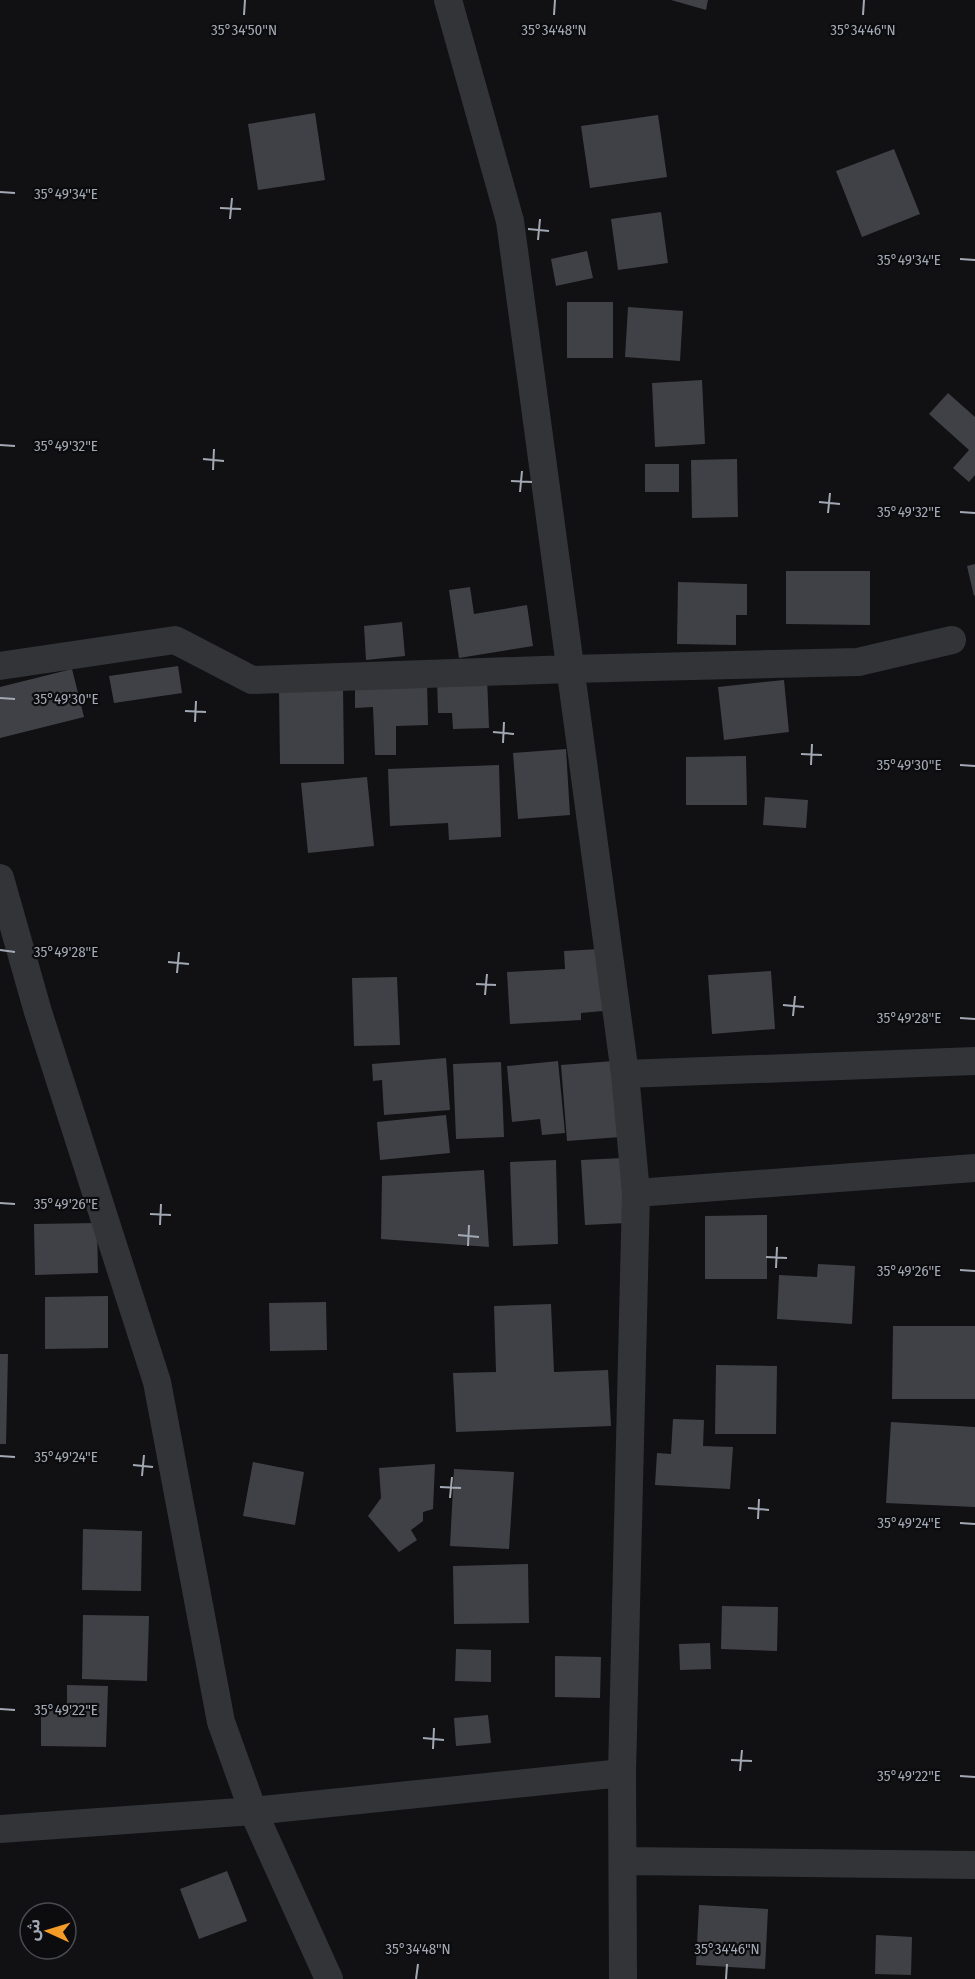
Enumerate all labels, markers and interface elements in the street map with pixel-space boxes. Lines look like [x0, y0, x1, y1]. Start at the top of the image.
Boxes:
text: 35°34'50"N [211, 21, 277, 39]
text: 35°34'48"N [521, 21, 587, 39]
text: 35°34'46"N [830, 21, 896, 39]
text: 35°49'34"E [34, 185, 98, 203]
text: 35°49'34"E [877, 251, 941, 269]
text: 35°49'32"E [34, 437, 98, 455]
text: 35°49'32"E [877, 503, 941, 521]
text: 35°49'30"E [34, 690, 98, 708]
text: 35°49'30"E [877, 756, 941, 774]
text: 35°49'28"E [34, 943, 98, 961]
text: 35°49'28"E [877, 1009, 941, 1027]
text: 35°49'26"E [34, 1195, 98, 1213]
text: 35°49'26"E [877, 1262, 941, 1280]
text: 35°49'24"E [34, 1448, 98, 1466]
text: 35°49'24"E [877, 1514, 941, 1532]
text: 35°49'22"E [34, 1701, 98, 1719]
text: 35°49'22"E [877, 1767, 941, 1785]
north arrow [18, 1901, 78, 1961]
text: ش [23, 1918, 44, 1942]
text: 35°34'48"N [385, 1940, 451, 1958]
text: 35°34'46"N [694, 1940, 760, 1958]

